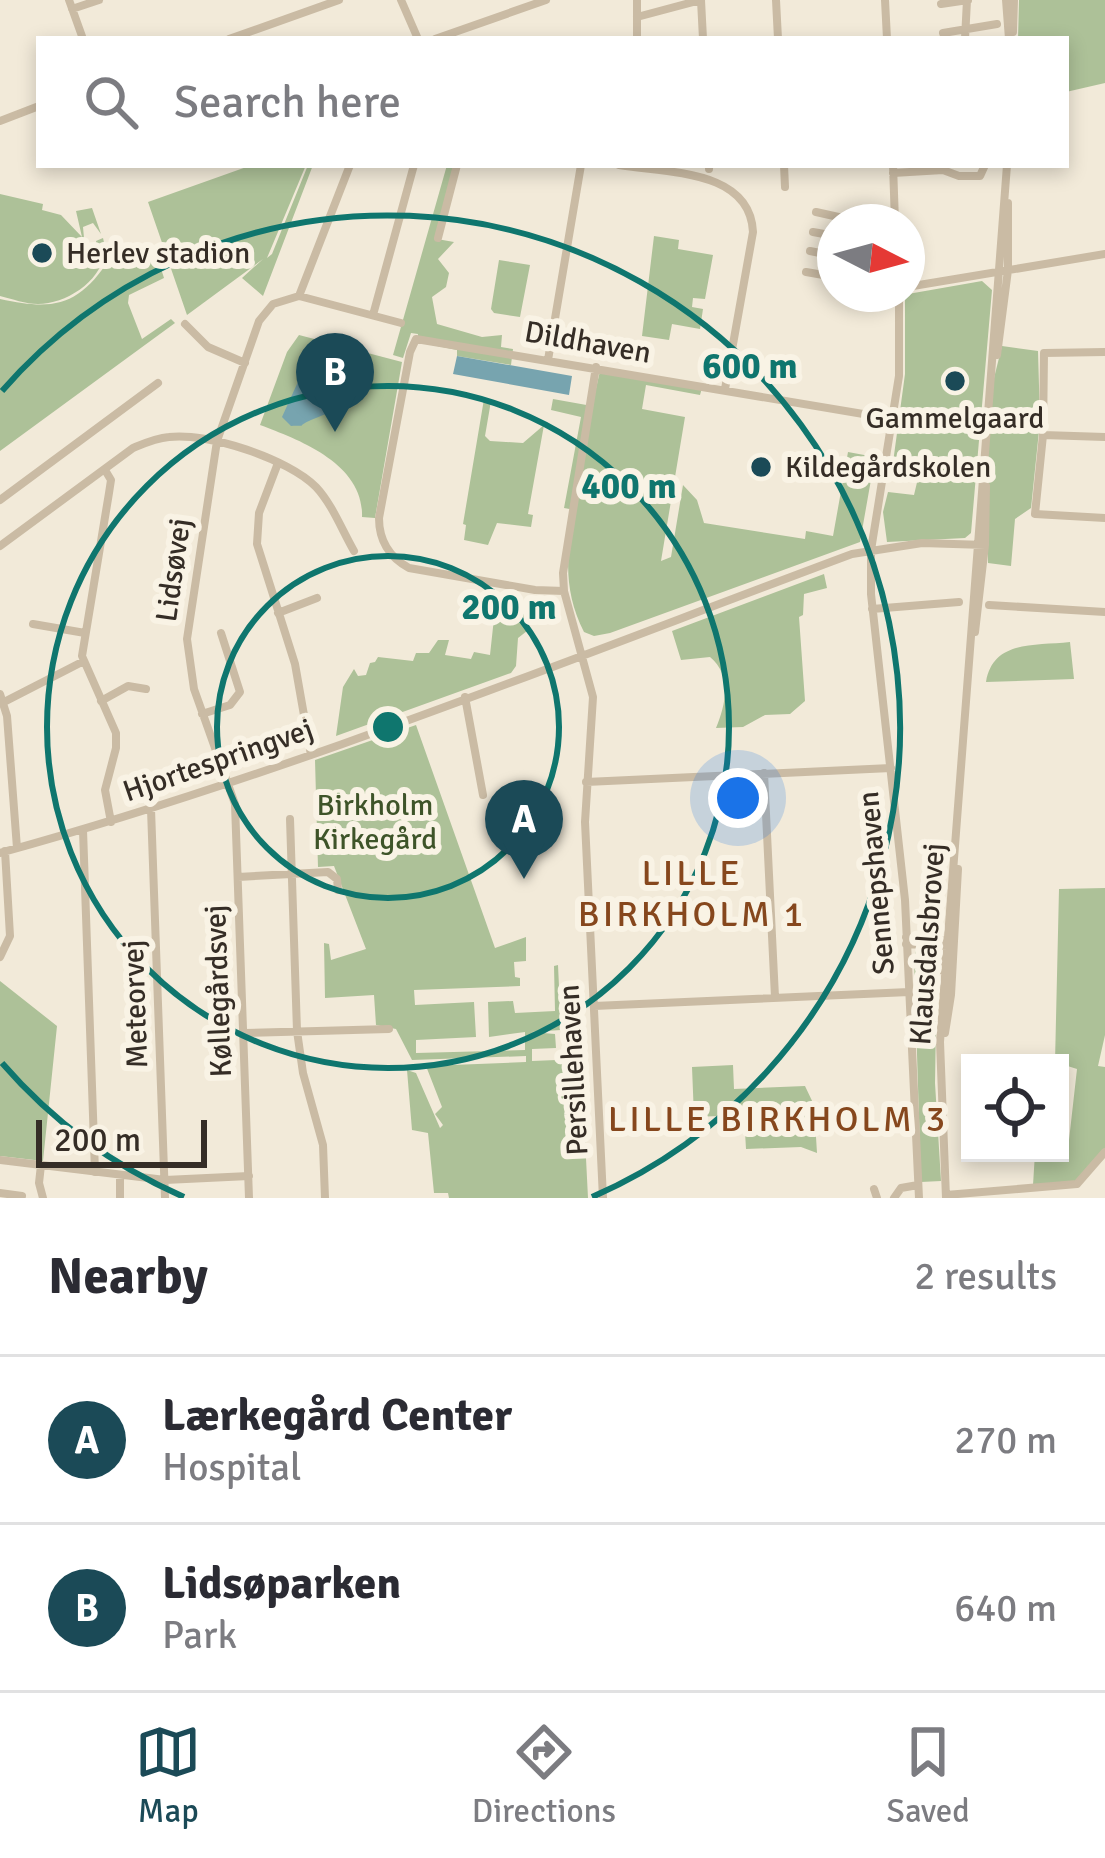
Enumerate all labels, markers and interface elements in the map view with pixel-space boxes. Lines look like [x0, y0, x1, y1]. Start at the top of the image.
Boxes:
search box [36, 36, 1069, 168]
icon: search [78, 69, 144, 135]
text: Search here [174, 75, 401, 130]
north arrow [817, 204, 925, 312]
place label: Herlev stadion [66, 235, 250, 272]
marker: Herlev stadion [29, 240, 55, 266]
street label: Dildhaven [522, 313, 654, 372]
pin: B [296, 333, 374, 432]
text: 600 m [702, 344, 798, 389]
marker: Gammelgaard [942, 368, 968, 394]
place label: Gammelgaard [866, 400, 1044, 437]
place label: Kildegårdskolen [785, 449, 991, 486]
marker: Kildegårdskolen [748, 454, 774, 480]
text: 400 m [581, 464, 677, 509]
street label: Lidsøvej [148, 516, 199, 624]
text: 200 m [461, 585, 557, 630]
centre of rings [367, 706, 409, 748]
street label: Hjortespringvej [118, 711, 318, 810]
your location [708, 768, 768, 828]
pin: A [485, 780, 563, 879]
park label: Birkholm Kirkegård [313, 787, 437, 858]
street label: Sennepshaven [850, 790, 903, 976]
street label: Klausdalsbrovej [902, 842, 953, 1046]
district label: LILLE BIRKHOLM 1 [578, 851, 806, 937]
street label: Køllegårdsvej [197, 904, 240, 1078]
street label: Meteorvej [115, 939, 156, 1069]
street label: Persillehaven [551, 983, 596, 1156]
map controls [961, 1054, 1069, 1162]
button: locate [961, 1054, 1069, 1162]
district label: LILLE BIRKHOLM 3 [608, 1097, 948, 1142]
scale bar [36, 1114, 207, 1167]
text: 200 m [54, 1120, 141, 1161]
text: Nearby [48, 1245, 208, 1308]
text: 2 results [914, 1252, 1057, 1300]
text: Lærkegård Center [162, 1388, 512, 1443]
text: A [75, 1416, 99, 1464]
text: 270 m [954, 1416, 1057, 1464]
text: Hospital [162, 1443, 302, 1491]
text: Lidsøparken [162, 1556, 401, 1611]
text: B [75, 1584, 99, 1632]
text: 640 m [954, 1584, 1057, 1632]
text: Park [162, 1611, 237, 1659]
tab: Map [135, 1719, 201, 1832]
tab: Directions [472, 1719, 616, 1832]
tab: Saved [887, 1719, 970, 1832]

